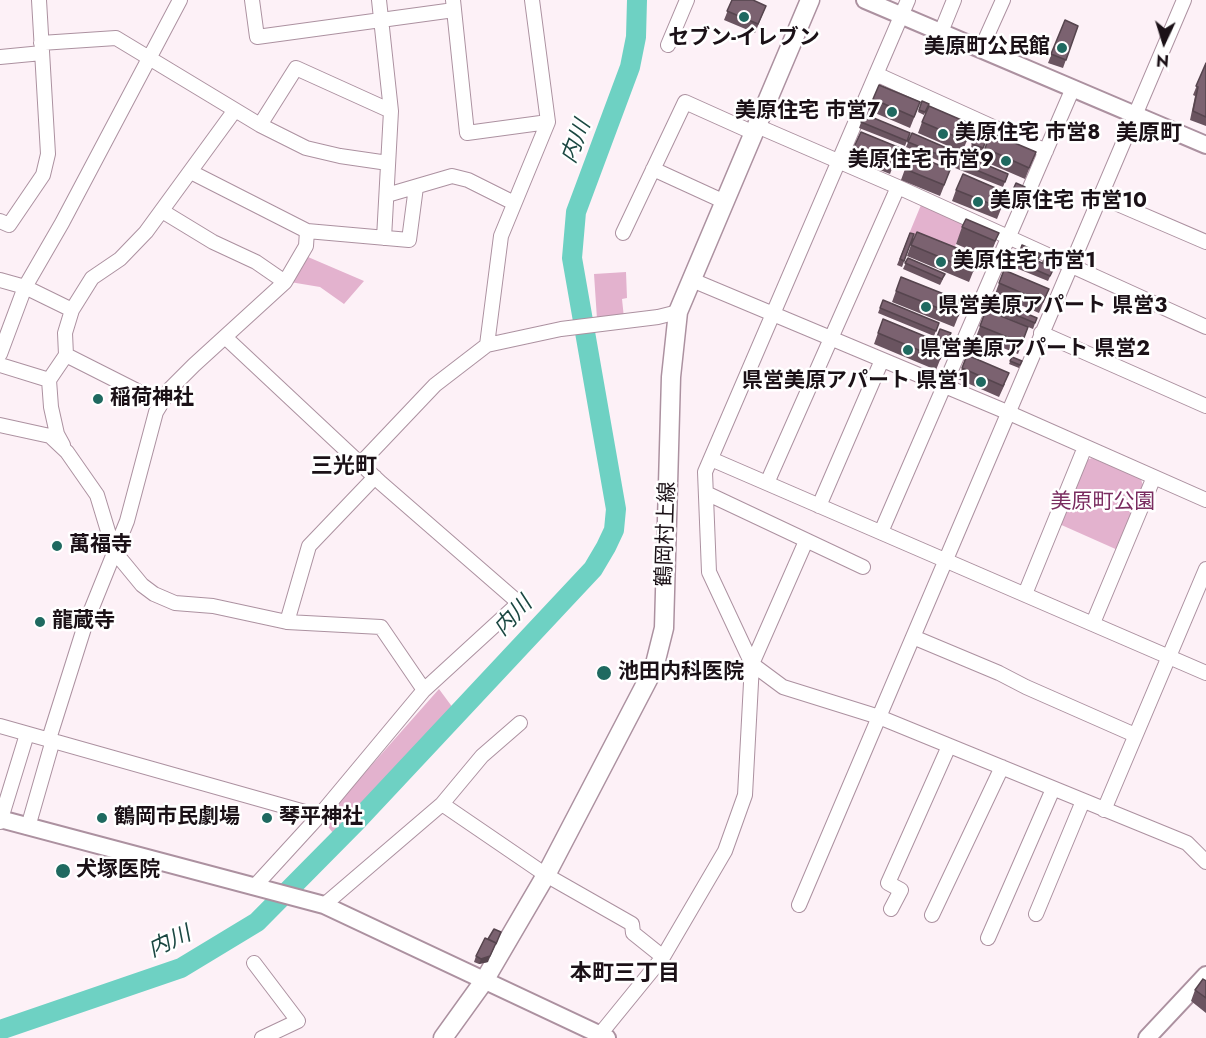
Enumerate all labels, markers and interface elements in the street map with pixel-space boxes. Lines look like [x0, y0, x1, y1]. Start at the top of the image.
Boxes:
marker: セブン-イレブン [737, 10, 751, 24]
north arrow [1134, 12, 1194, 72]
place label: セブン-イレブン [668, 26, 820, 52]
place label: 美原町公民館 [924, 35, 1050, 61]
marker: 美原町公民館 [1055, 41, 1069, 55]
text: N [1156, 49, 1170, 72]
place label: 美原住宅 市営7 [735, 99, 880, 125]
marker: 美原住宅 市営7 [885, 105, 899, 119]
water label: 内川 [557, 117, 597, 167]
place label: 美原住宅 市営8 [955, 121, 1100, 147]
district label: 美原町 [1116, 122, 1182, 148]
marker: 美原住宅 市営8 [936, 127, 950, 141]
place label: 美原住宅 市営9 [848, 148, 994, 174]
marker: 美原住宅 市営9 [999, 154, 1013, 168]
place label: 美原住宅 市営10 [990, 189, 1147, 215]
marker: 美原住宅 市営10 [971, 195, 985, 209]
place label: 美原住宅 市営1 [953, 249, 1096, 275]
marker: 美原住宅 市営1 [934, 255, 948, 269]
place label: 県営美原アパート 県営3 [938, 294, 1167, 320]
marker: 県営美原アパート 県営3 [919, 300, 933, 314]
place label: 県営美原アパート 県営2 [920, 337, 1150, 363]
marker: 県営美原アパート 県営2 [901, 343, 915, 357]
place label: 県営美原アパート 県営1 [742, 369, 969, 395]
marker: 県営美原アパート 県営1 [974, 375, 988, 389]
place label: 稲荷神社 [110, 386, 194, 412]
marker: 稲荷神社 [91, 392, 105, 406]
district label: 三光町 [311, 455, 377, 481]
street label: 鶴岡村上線 [653, 481, 681, 587]
park label: 美原町公園 [1051, 490, 1155, 516]
place label: 萬福寺 [69, 533, 132, 559]
marker: 萬福寺 [50, 539, 64, 553]
water label: 内川 [489, 592, 539, 642]
place label: 龍蔵寺 [52, 609, 115, 635]
marker: 龍蔵寺 [33, 615, 47, 629]
place label: 池田内科医院 [618, 660, 744, 686]
marker: 池田内科医院 [595, 664, 613, 682]
place label: 鶴岡市民劇場 [114, 805, 240, 831]
place label: 琴平神社 [279, 805, 363, 831]
marker: 鶴岡市民劇場 [95, 811, 109, 825]
marker: 琴平神社 [260, 811, 274, 825]
place label: 犬塚医院 [76, 858, 160, 884]
marker: 犬塚医院 [54, 862, 72, 880]
water label: 内川 [144, 922, 196, 964]
district label: 本町三丁目 [570, 962, 680, 988]

